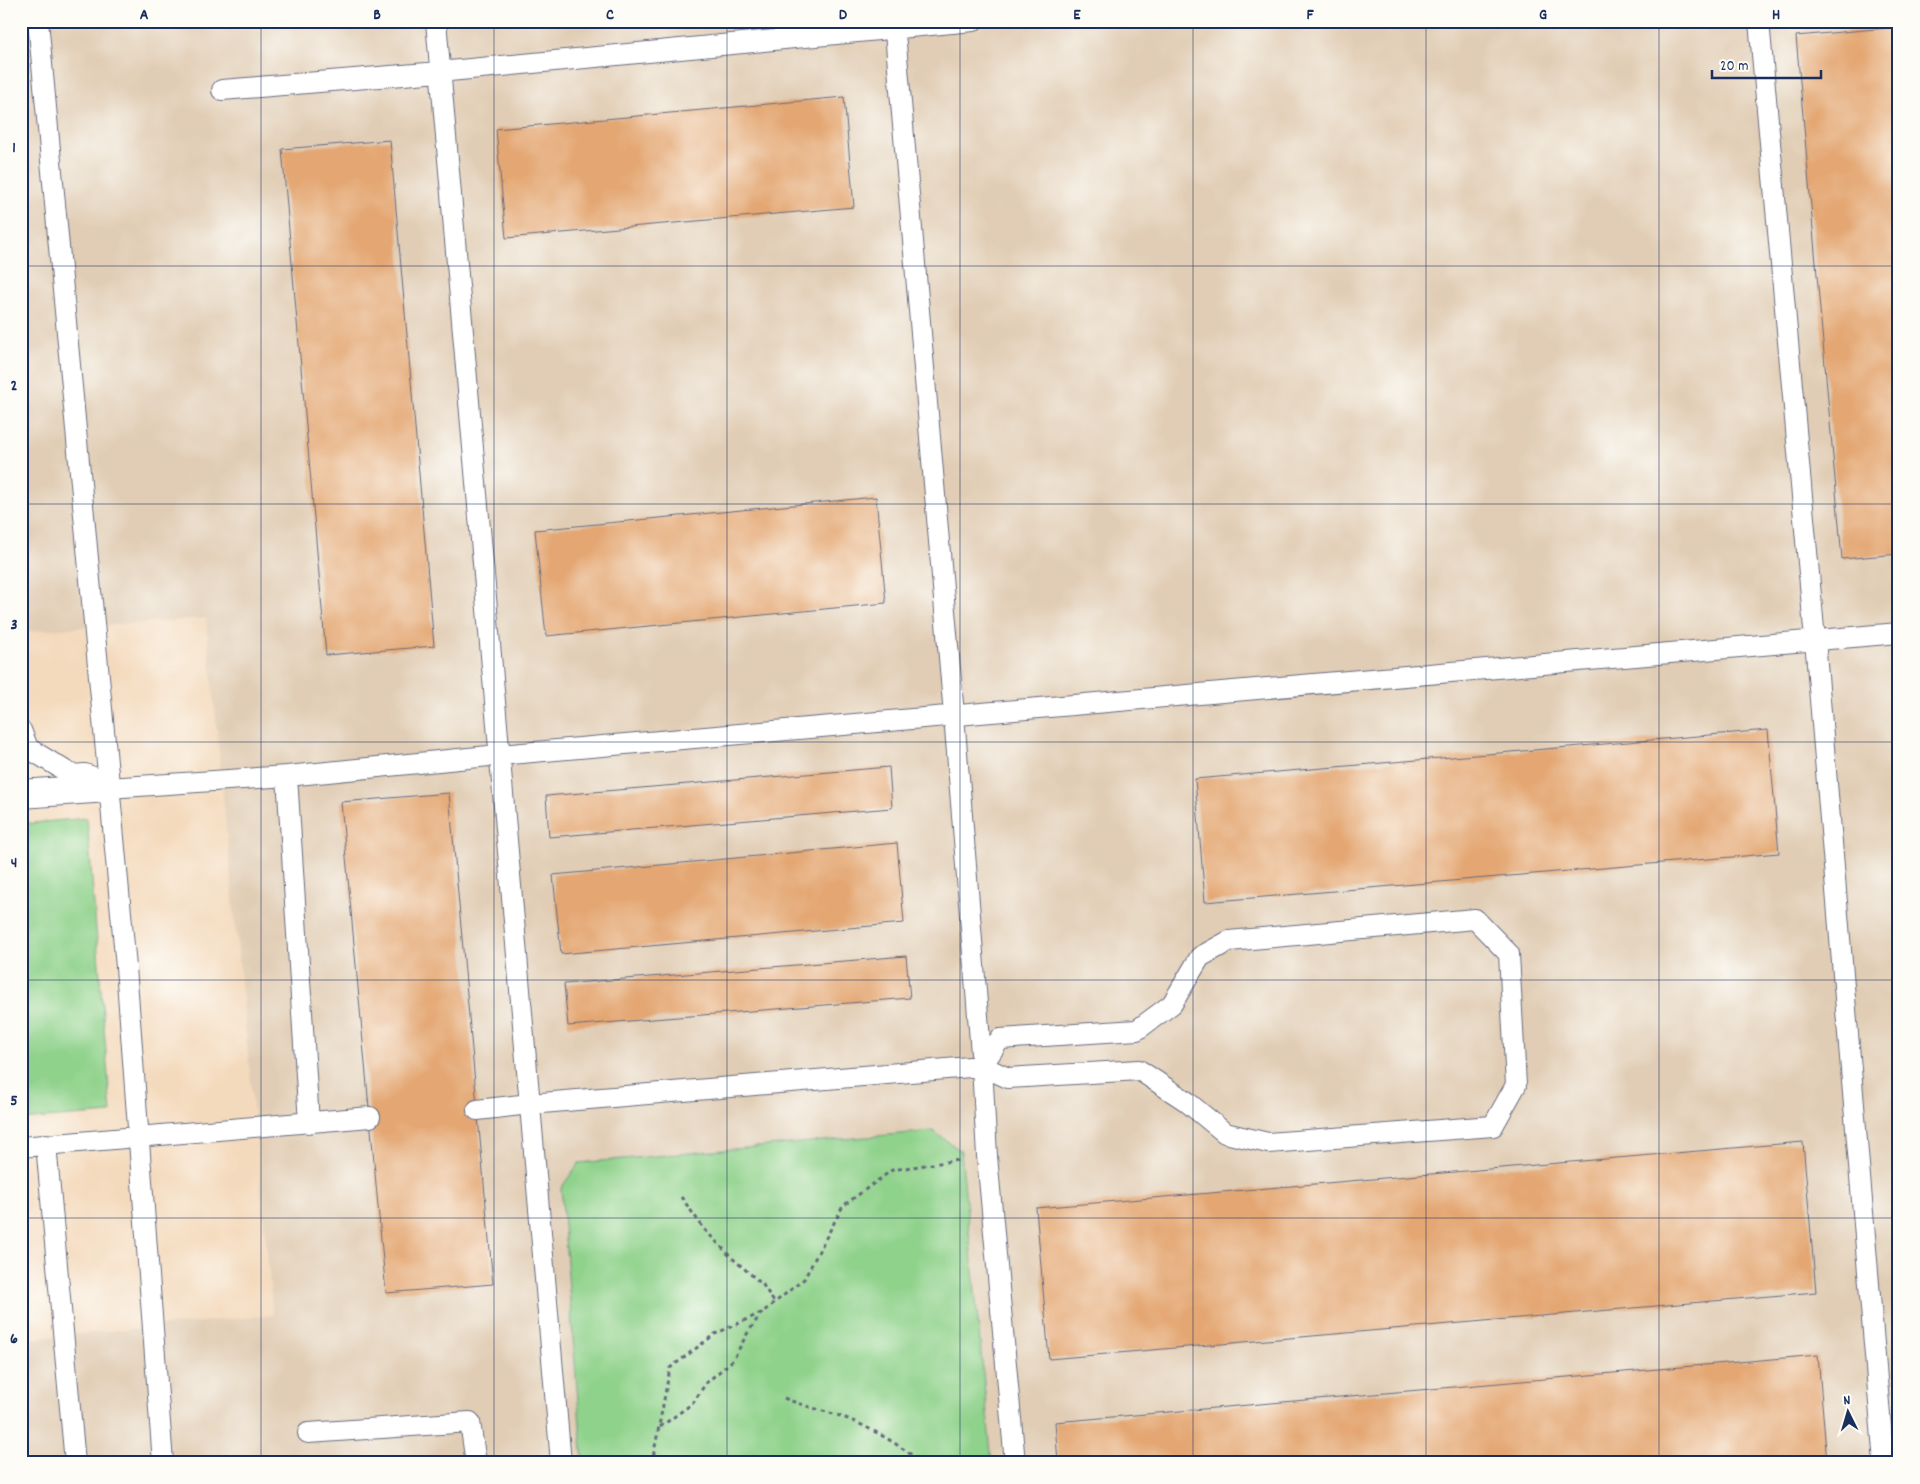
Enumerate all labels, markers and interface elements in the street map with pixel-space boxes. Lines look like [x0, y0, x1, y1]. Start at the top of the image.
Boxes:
text: A [140, 4, 149, 27]
text: B [373, 4, 381, 27]
text: C [606, 4, 614, 27]
text: D [839, 4, 848, 27]
text: E [1073, 4, 1081, 27]
text: F [1306, 4, 1314, 27]
text: G [1539, 4, 1547, 27]
text: H [1772, 4, 1780, 27]
scale bar [1712, 48, 1821, 80]
text: 20 m [1720, 56, 1748, 78]
text: 1 [12, 137, 16, 160]
text: 2 [11, 375, 18, 398]
text: 3 [10, 614, 18, 637]
text: 4 [11, 852, 17, 875]
text: 5 [10, 1090, 18, 1113]
text: 6 [10, 1328, 18, 1351]
north arrow [1822, 1386, 1872, 1436]
text: N [1843, 1391, 1851, 1411]

